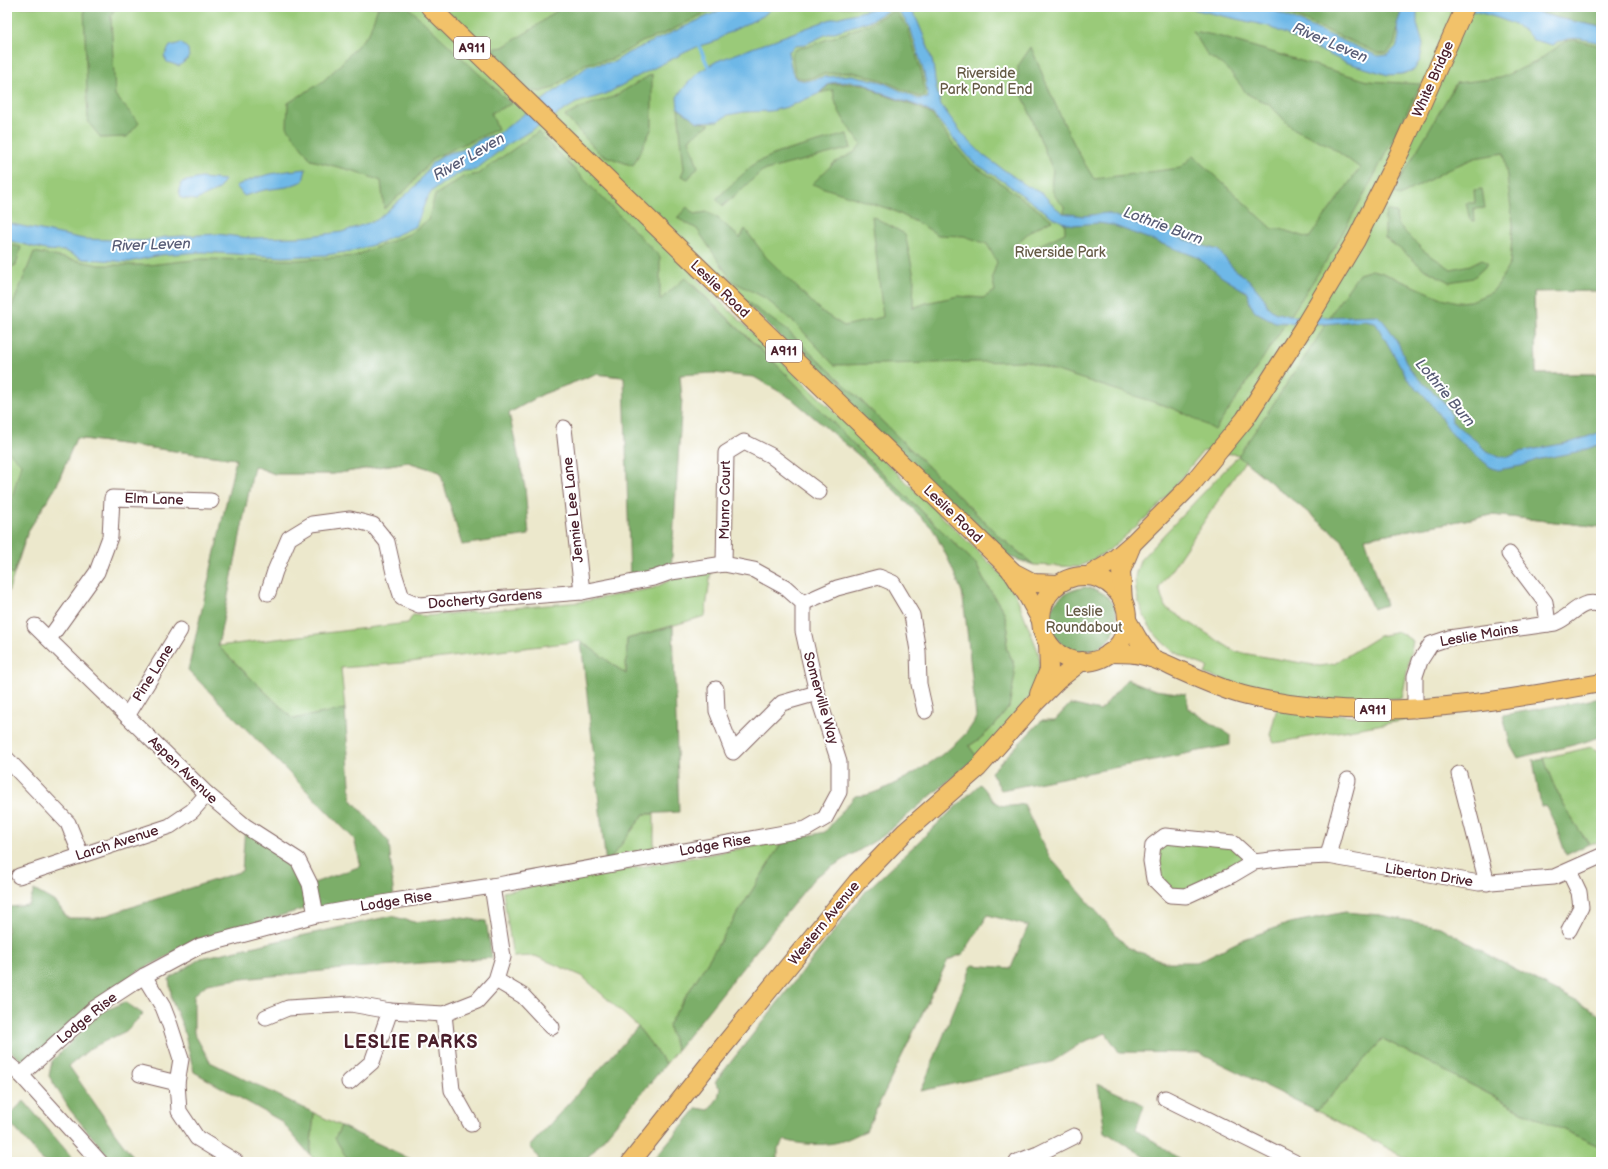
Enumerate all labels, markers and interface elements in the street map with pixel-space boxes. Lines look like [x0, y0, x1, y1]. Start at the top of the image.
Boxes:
water label: River Leven [1290, 19, 1370, 67]
road number: A911 [454, 37, 490, 59]
street label: White Bridge [1409, 38, 1457, 120]
park label: Riverside Park Pond End [940, 65, 1032, 98]
water label: River Leven [430, 129, 508, 185]
water label: Lothrie Burn [1121, 203, 1205, 249]
water label: River Leven [111, 234, 191, 256]
park label: Riverside Park [1014, 244, 1106, 261]
street label: Leslie Road [687, 257, 753, 321]
road number: A911 [766, 340, 802, 362]
water label: Lothrie Burn [1411, 355, 1479, 431]
street label: Jennie Lee Lane [559, 456, 587, 564]
street label: Munro Court [716, 459, 734, 540]
street label: Leslie Road [920, 482, 986, 546]
street label: Elm Lane [124, 489, 184, 509]
street label: Docherty Gardens [427, 586, 543, 612]
park label: Leslie Roundabout [1045, 603, 1123, 636]
street label: Leslie Mains [1438, 620, 1520, 650]
street label: Pine Lane [129, 641, 177, 705]
street label: Somerville Way [800, 650, 842, 747]
road number: A911 [1355, 699, 1391, 721]
street label: Aspen Avenue [145, 733, 221, 807]
street label: Larch Avenue [73, 822, 161, 864]
street label: Lodge Rise [678, 830, 752, 860]
street label: Liberton Drive [1384, 860, 1474, 890]
street label: Western Avenue [785, 878, 863, 968]
street label: Lodge Rise [359, 887, 433, 915]
street label: Lodge Rise [54, 989, 120, 1047]
district label: LESLIE PARKS [344, 1032, 478, 1053]

